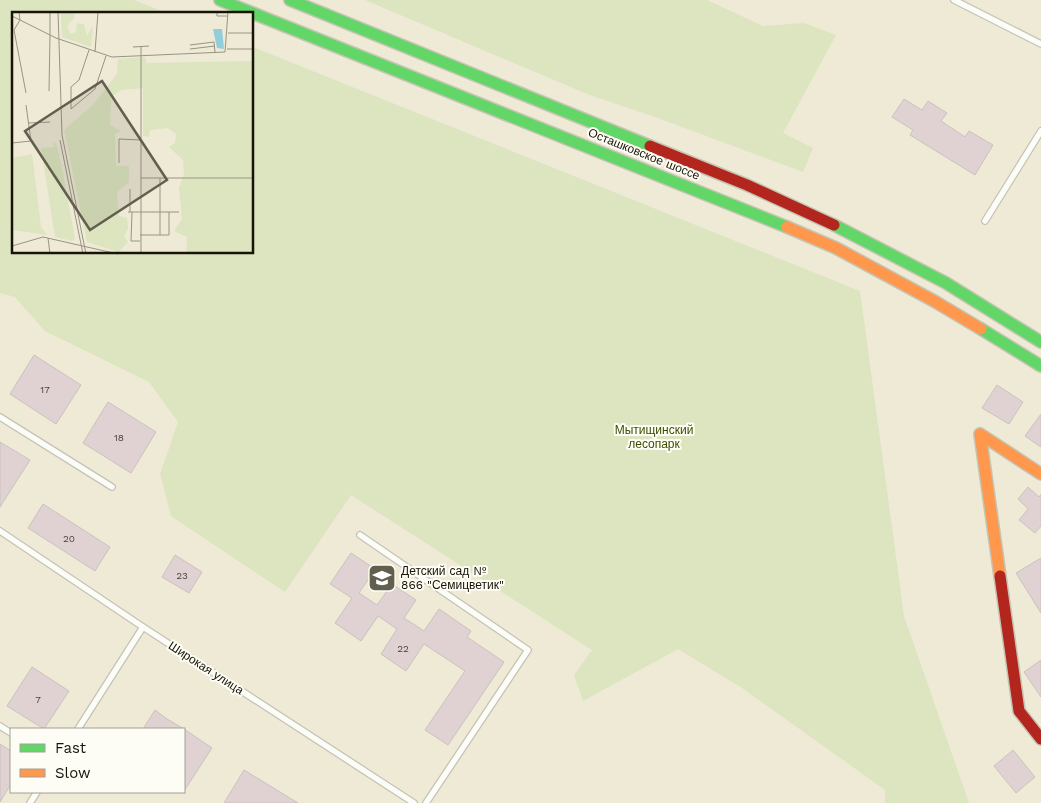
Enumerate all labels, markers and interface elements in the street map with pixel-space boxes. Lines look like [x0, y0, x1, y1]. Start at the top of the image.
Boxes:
inset map [12, 12, 254, 254]
street label: Осташковское шоссе [586, 125, 702, 183]
house number: 17 [40, 384, 50, 395]
park label: Мытищинский лесопарк [615, 423, 693, 451]
house number: 18 [114, 432, 124, 443]
house number: 20 [63, 533, 75, 544]
school or university icon: Детский сад № 866 "Семицветик" [367, 563, 397, 593]
place label: Детский сад № 866 "Семицветик" [401, 564, 504, 592]
house number: 23 [176, 570, 188, 581]
street label: Широкая улица [166, 638, 246, 698]
house number: 22 [397, 643, 409, 654]
house number: 7 [35, 694, 41, 705]
legend [10, 728, 185, 793]
text: Fast [55, 739, 87, 757]
text: Slow [55, 764, 91, 782]

